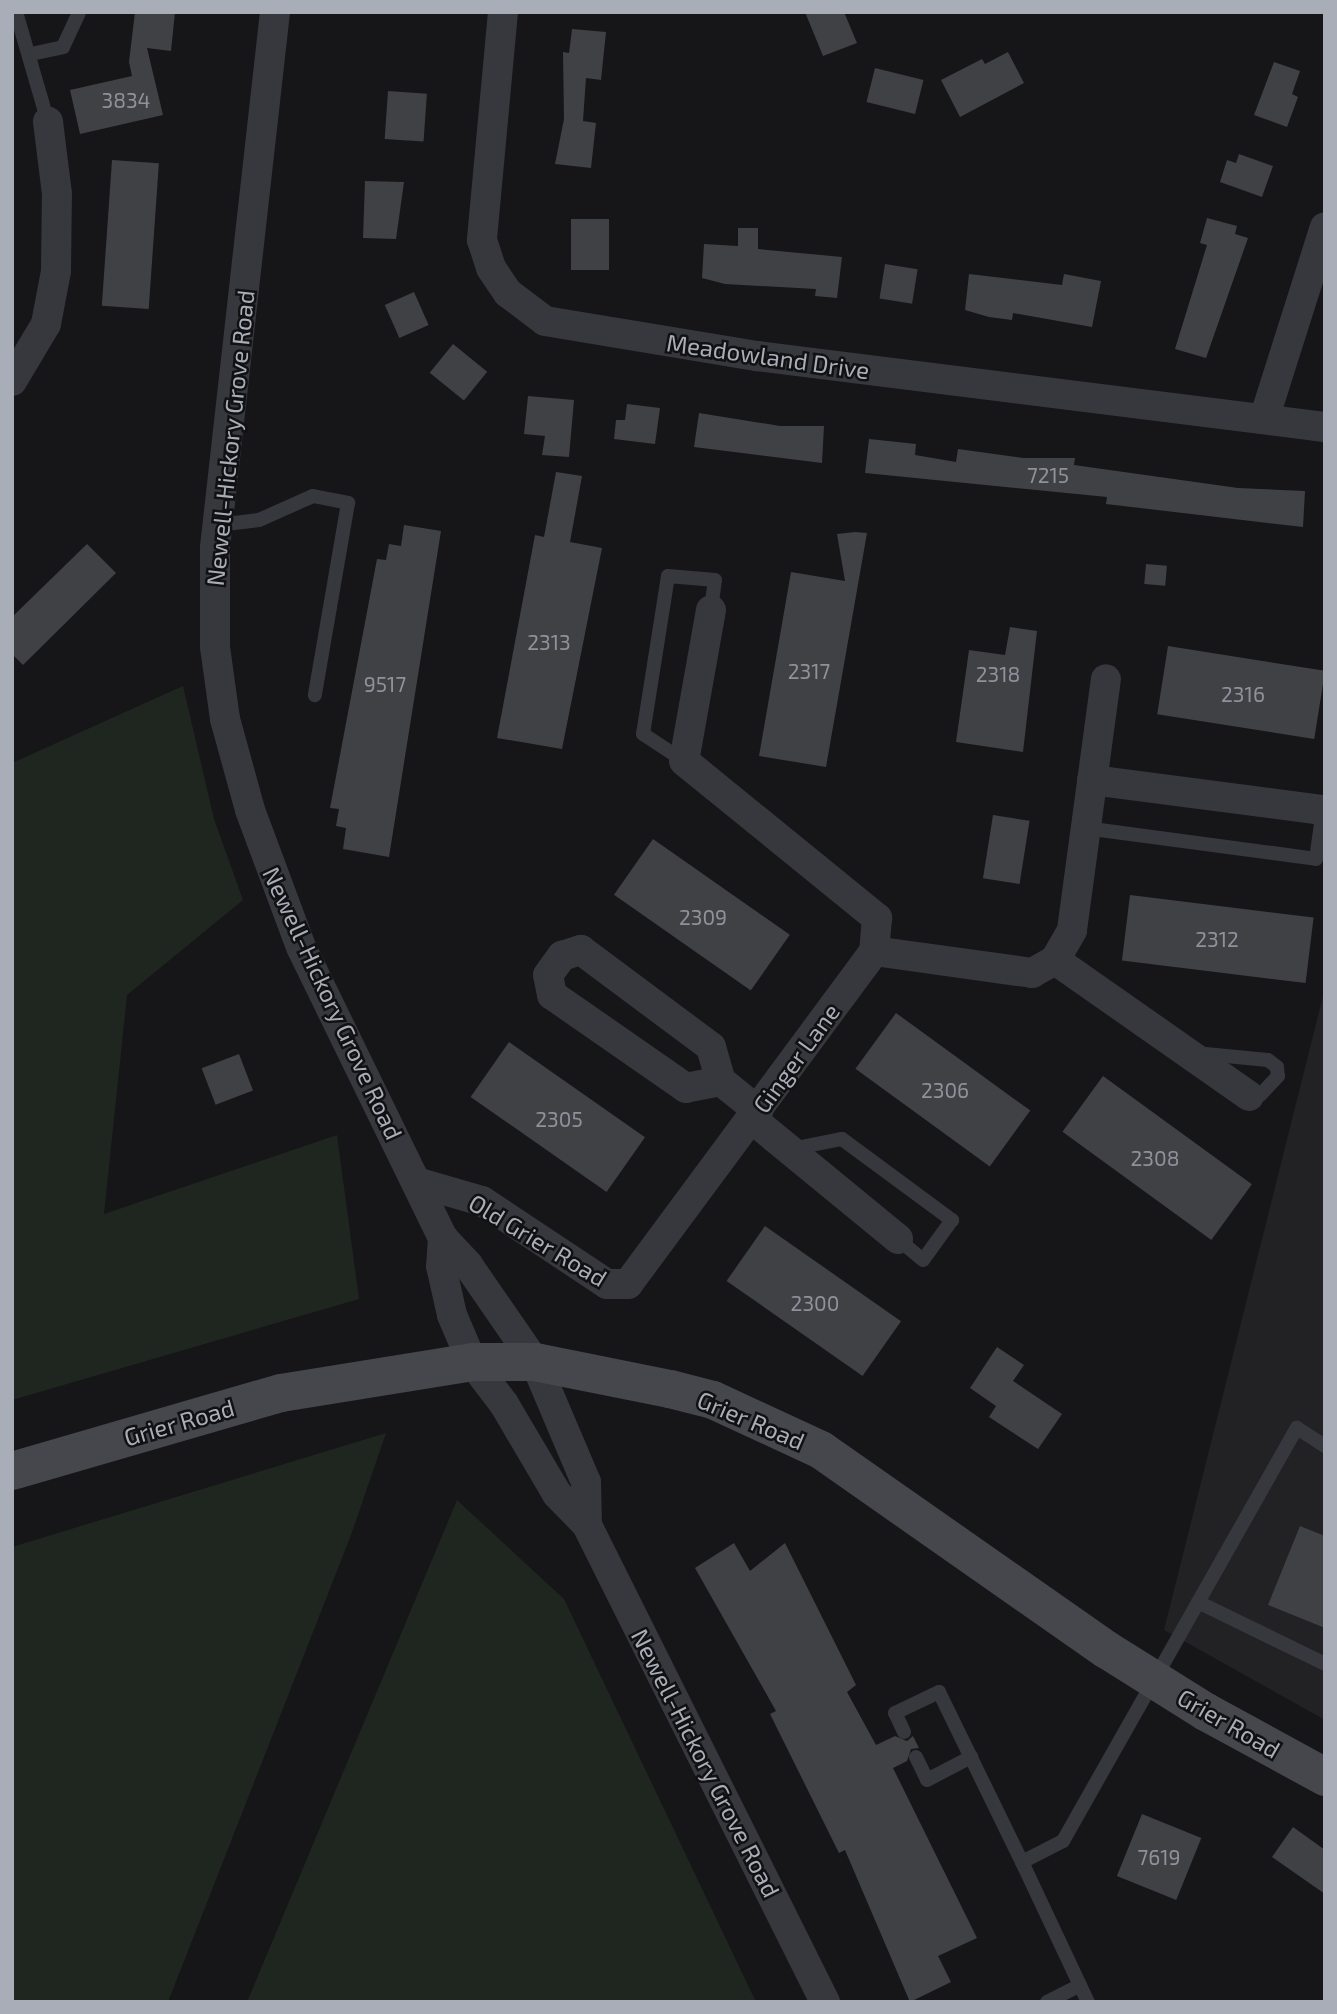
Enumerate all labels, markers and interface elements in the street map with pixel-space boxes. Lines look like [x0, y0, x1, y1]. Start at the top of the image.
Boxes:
house number: 3834 [101, 87, 151, 113]
street label: Newell-Hickory Grove Road [200, 288, 260, 588]
street label: Meadowland Drive [665, 328, 871, 384]
house number: 7215 [1027, 462, 1069, 488]
house number: 2313 [527, 629, 571, 655]
house number: 2317 [788, 658, 830, 684]
house number: 2318 [976, 661, 1020, 687]
house number: 9517 [364, 671, 406, 697]
house number: 2316 [1221, 681, 1265, 707]
street label: Newell-Hickory Grove Road [257, 862, 409, 1144]
house number: 2309 [679, 904, 727, 930]
house number: 2312 [1195, 926, 1239, 952]
street label: Ginger Lane [747, 998, 845, 1118]
house number: 2306 [921, 1077, 969, 1103]
house number: 2305 [535, 1106, 583, 1132]
house number: 2308 [1131, 1145, 1179, 1171]
street label: Old Grier Road [464, 1187, 612, 1293]
house number: 2300 [791, 1290, 839, 1316]
street label: Grier Road [693, 1385, 809, 1455]
street label: Grier Road [120, 1392, 238, 1452]
street label: Newell-Hickory Grove Road [626, 1624, 786, 1902]
street label: Grier Road [1173, 1682, 1285, 1764]
house number: 7619 [1137, 1844, 1181, 1870]

